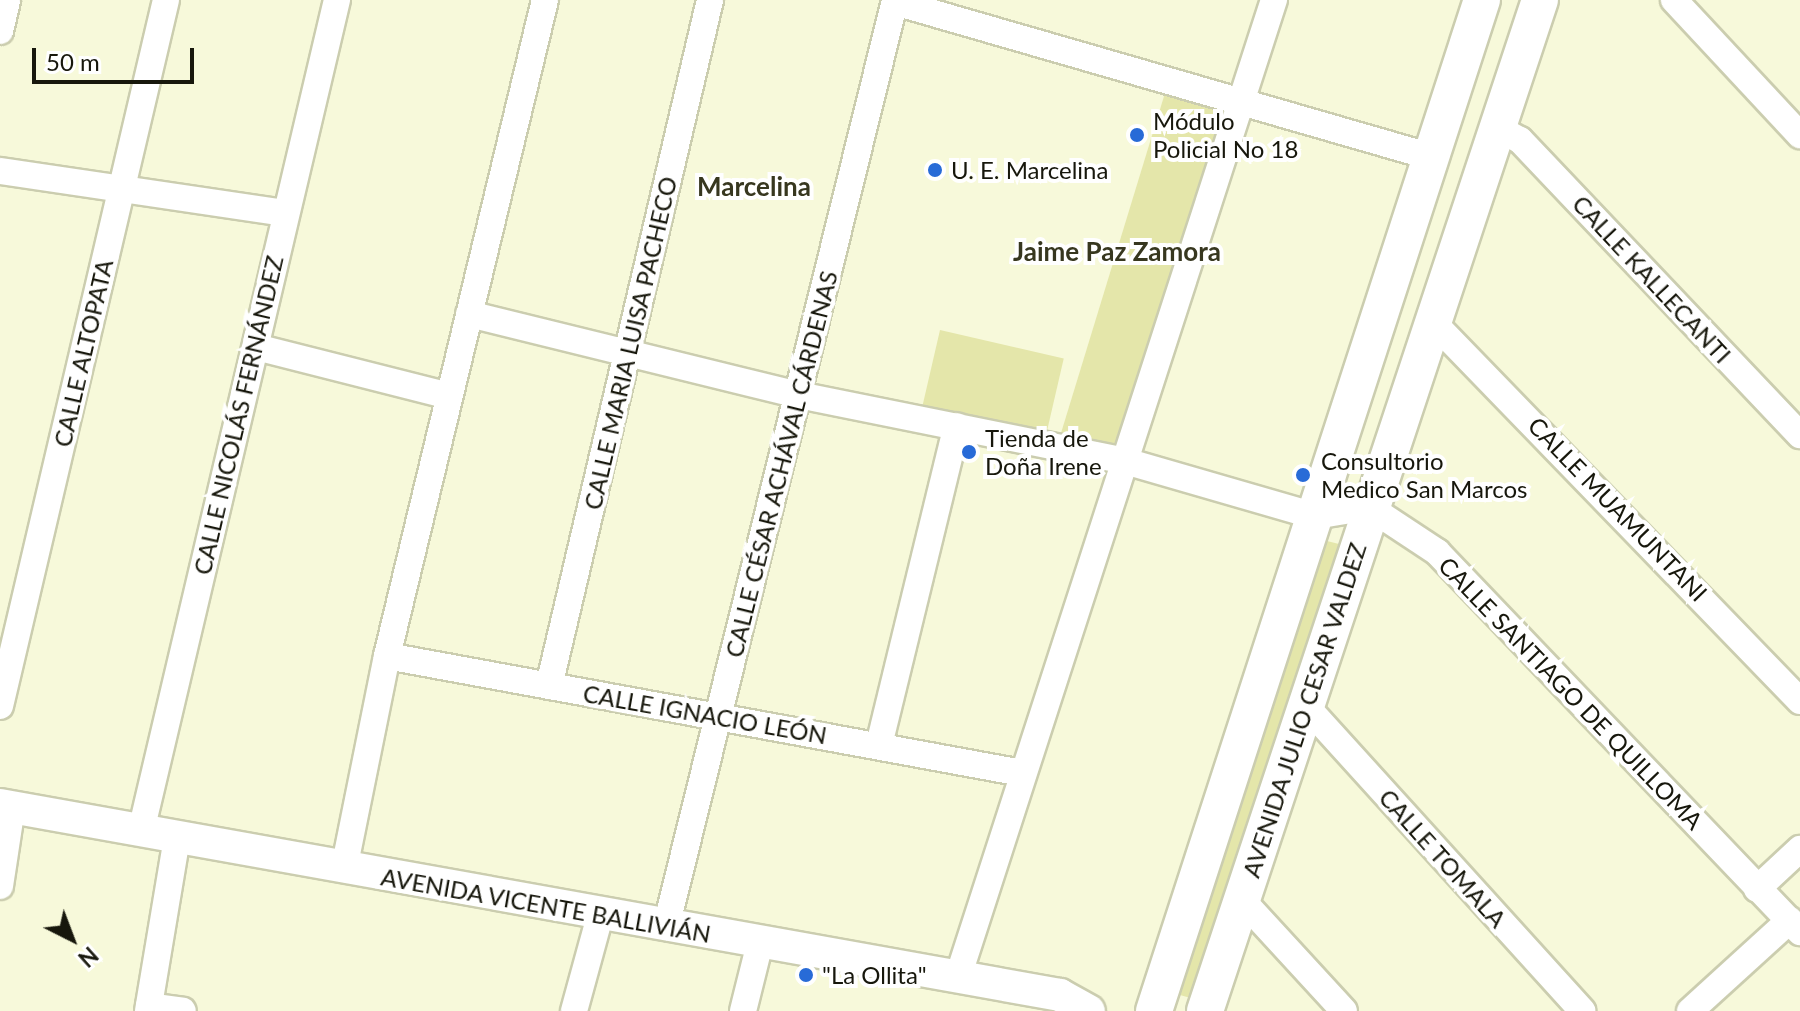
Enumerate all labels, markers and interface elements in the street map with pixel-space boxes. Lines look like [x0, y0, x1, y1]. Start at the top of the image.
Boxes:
scale bar [36, 32, 198, 82]
text: 50 m [46, 47, 100, 76]
place label: Módulo Policial No 18 [1153, 107, 1298, 163]
marker: Módulo Policial No 18 [1128, 126, 1146, 144]
place label: U. E. Marcelina [951, 156, 1108, 184]
marker: U. E. Marcelina [926, 161, 944, 179]
district label: Marcelina [697, 171, 811, 203]
street label: CALLE MARIA LUISA PACHECO [577, 173, 683, 513]
street label: CALLE KALLECANTI [1567, 189, 1737, 369]
district label: Jaime Paz Zamora [1013, 236, 1221, 268]
street label: CALLE NICOLÁS FERNÁNDEZ [187, 253, 289, 577]
street label: CALLE ALTOPATA [47, 256, 119, 450]
street label: CALLE CÉSAR ACHÁVAL CÁRDENAS [719, 267, 843, 661]
street label: CALLE MUAMUNTANI [1523, 411, 1713, 607]
place label: Tienda de Doña Irene [985, 424, 1102, 480]
marker: Tienda de Doña Irene [960, 443, 978, 461]
place label: Consultorio Medico San Marcos [1321, 447, 1527, 503]
marker: Consultorio Medico San Marcos [1292, 464, 1314, 486]
street label: AVENIDA JULIO CESAR VALDEZ [1236, 538, 1372, 882]
street label: CALLE SANTIAGO DE QUILLOMA [1433, 551, 1709, 835]
street label: CALLE IGNACIO LEÓN [581, 678, 829, 750]
street label: CALLE TOMALA [1373, 783, 1513, 933]
street label: AVENIDA VICENTE BALLIVIÁN [378, 862, 714, 948]
north arrow [32, 899, 112, 979]
text: N [73, 941, 104, 973]
place label: "La Ollita" [822, 961, 927, 989]
marker: "La Ollita" [797, 966, 815, 984]

